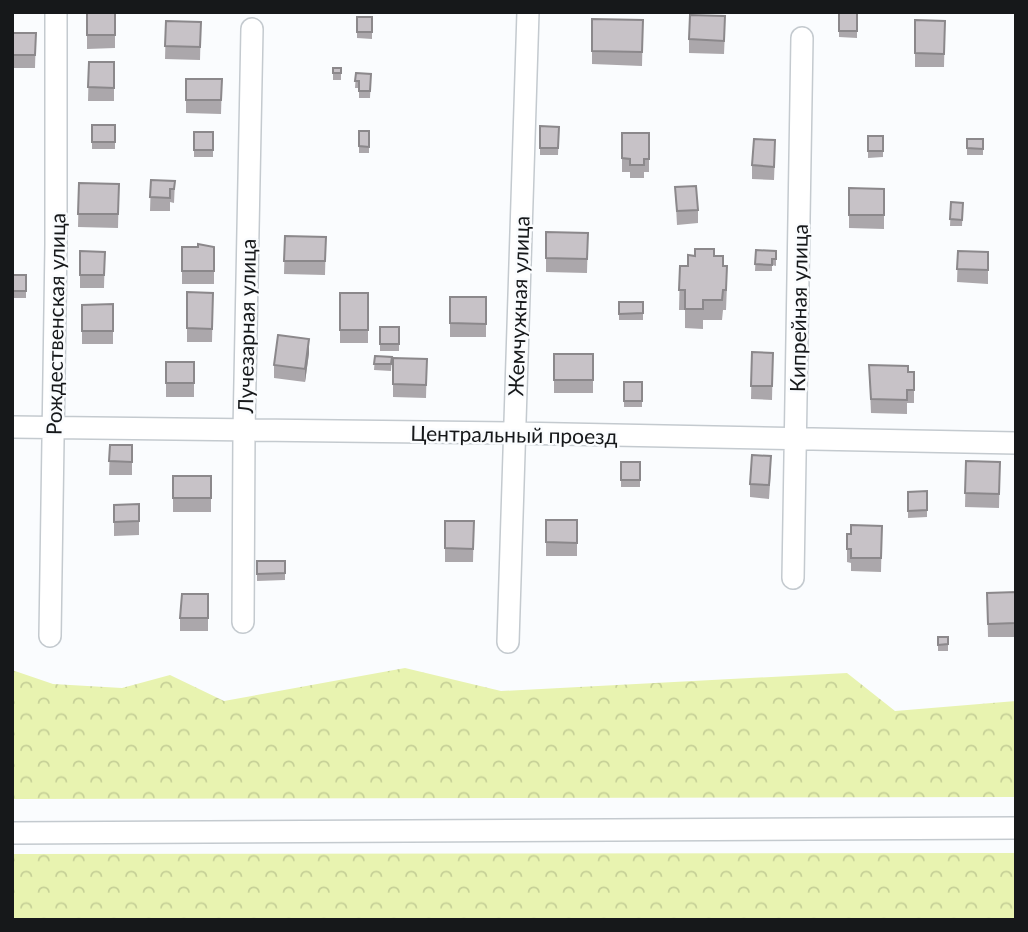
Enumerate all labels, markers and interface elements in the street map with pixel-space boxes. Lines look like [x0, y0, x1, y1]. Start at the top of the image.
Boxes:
street label: Рождественская улица [41, 213, 69, 435]
street label: Жемчужная улица [502, 215, 534, 397]
street label: Кипрейная улица [784, 224, 812, 392]
street label: Лучезарная улица [232, 238, 260, 415]
street label: Центральный проезд [410, 420, 618, 448]

